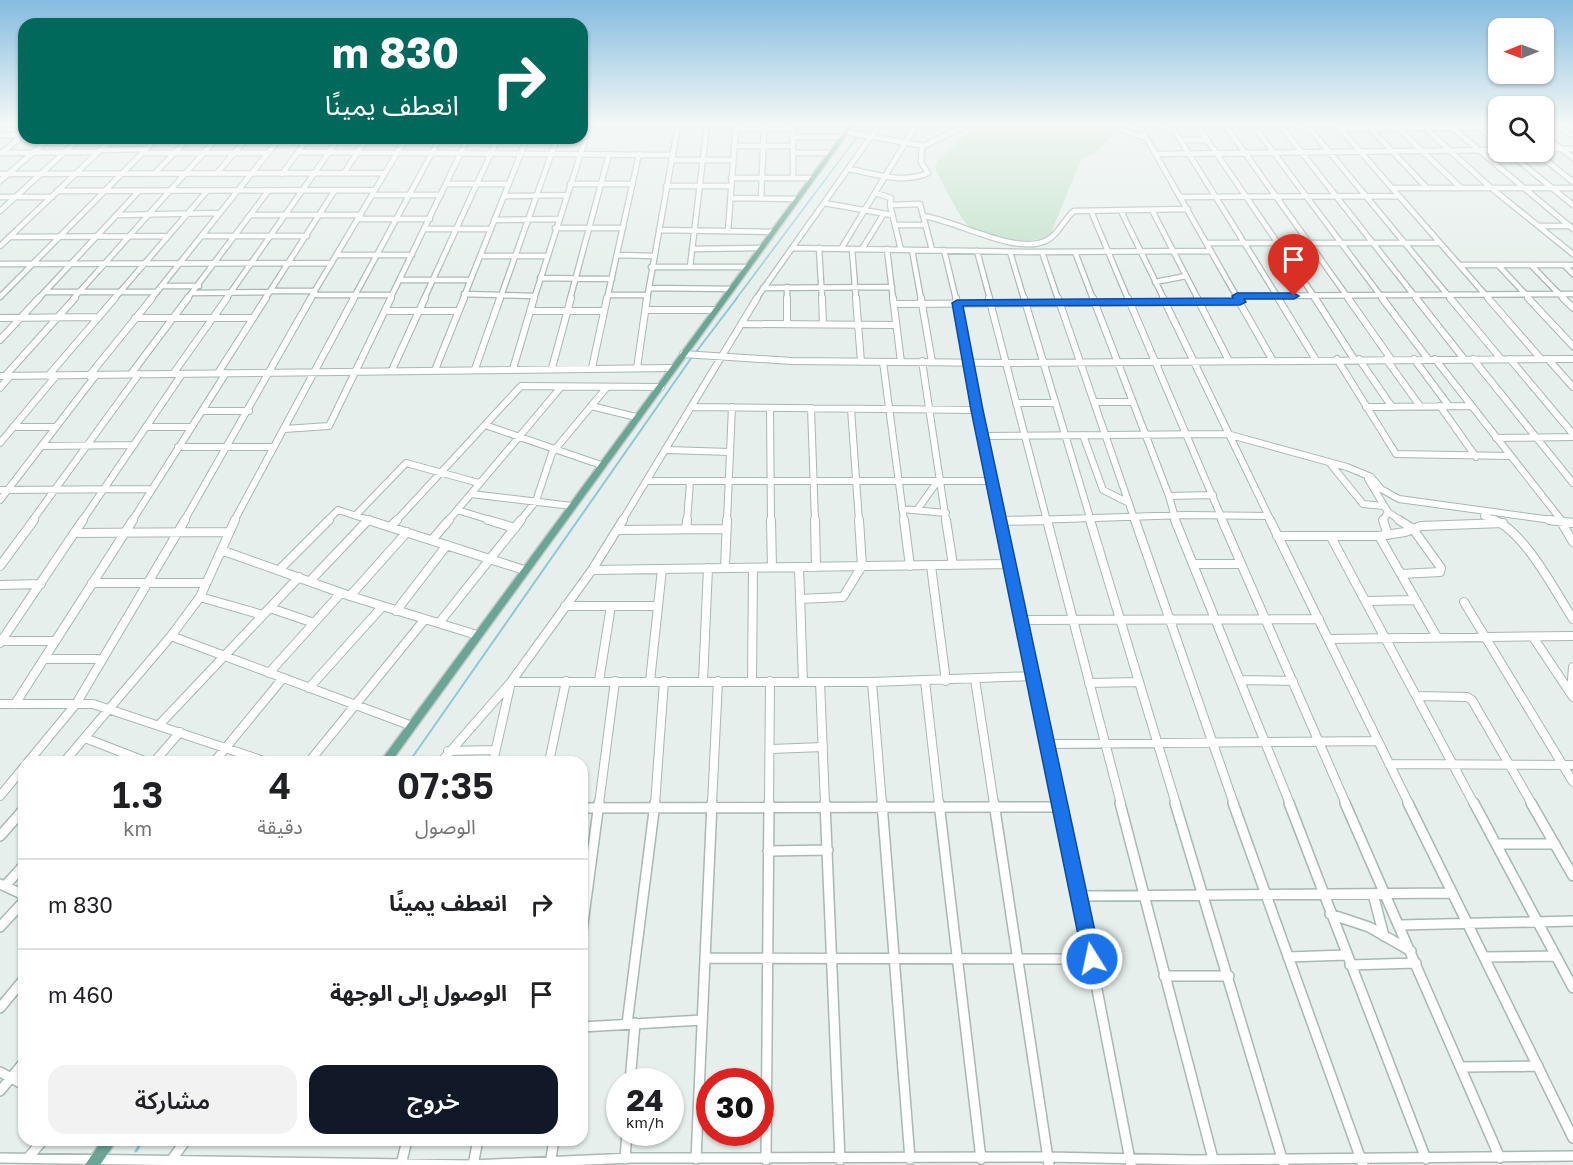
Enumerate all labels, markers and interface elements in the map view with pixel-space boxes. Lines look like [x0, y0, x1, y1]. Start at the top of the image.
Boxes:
north arrow [1488, 18, 1554, 84]
map controls [1488, 18, 1554, 162]
text: 830 m [332, 27, 459, 77]
icon: right [480, 42, 558, 120]
text: انعطف يمينًا [325, 89, 459, 121]
button: search [1488, 96, 1554, 162]
pin [1268, 234, 1319, 296]
icon: arrive [1277, 243, 1310, 276]
text: 4 [269, 764, 291, 807]
text: 07:35 [397, 764, 494, 807]
text: 1.3 [112, 773, 163, 816]
text: دقيقة [257, 814, 303, 838]
text: الوصول [415, 814, 476, 838]
text: km [123, 816, 152, 840]
icon: right [525, 888, 558, 921]
text: انعطف يمينًا [389, 889, 507, 916]
text: 830 m [48, 891, 113, 918]
position arrow [1060, 927, 1124, 991]
icon: arrive [525, 978, 558, 1011]
text: الوصول إلى الوجهة [330, 979, 507, 1006]
text: 460 m [48, 981, 113, 1008]
button: مشاركة [48, 1065, 297, 1134]
button: خروج [309, 1065, 558, 1134]
speed limit sign: 30 [696, 1068, 774, 1146]
text: 24 [626, 1082, 664, 1118]
text: km/h [626, 1113, 664, 1131]

